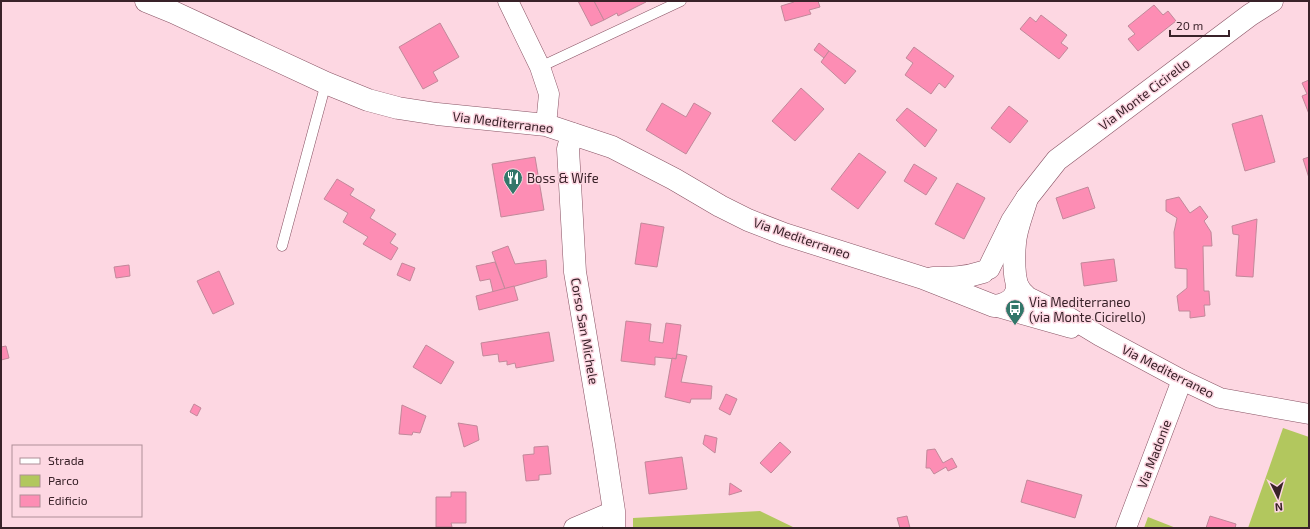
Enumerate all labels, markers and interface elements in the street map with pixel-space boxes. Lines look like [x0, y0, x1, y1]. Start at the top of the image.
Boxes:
scale bar [1170, 12, 1229, 38]
text: 20 m [1176, 18, 1203, 32]
street label: Via Monte Cicirello [1095, 55, 1193, 133]
street label: Via Mediterraneo [452, 108, 554, 136]
restaurant icon: Boss & Wife [502, 167, 524, 195]
place label: Boss & Wife [527, 170, 599, 186]
street label: Via Mediterraneo [751, 214, 853, 262]
street label: Corso San Michele [568, 276, 602, 386]
place label: Via Mediterraneo (via Monte Cicirello) [1029, 294, 1146, 325]
bus stop icon: Via Mediterraneo (via Monte Cicirello) [1004, 298, 1026, 326]
street label: Via Mediterraneo [1119, 341, 1217, 401]
street label: Via Madonie [1134, 417, 1174, 491]
legend [12, 445, 142, 517]
text: Strada [48, 453, 84, 467]
text: Parco [48, 473, 79, 487]
north arrow [1258, 477, 1298, 517]
text: Edificio [48, 493, 88, 507]
text: N [1274, 501, 1283, 514]

